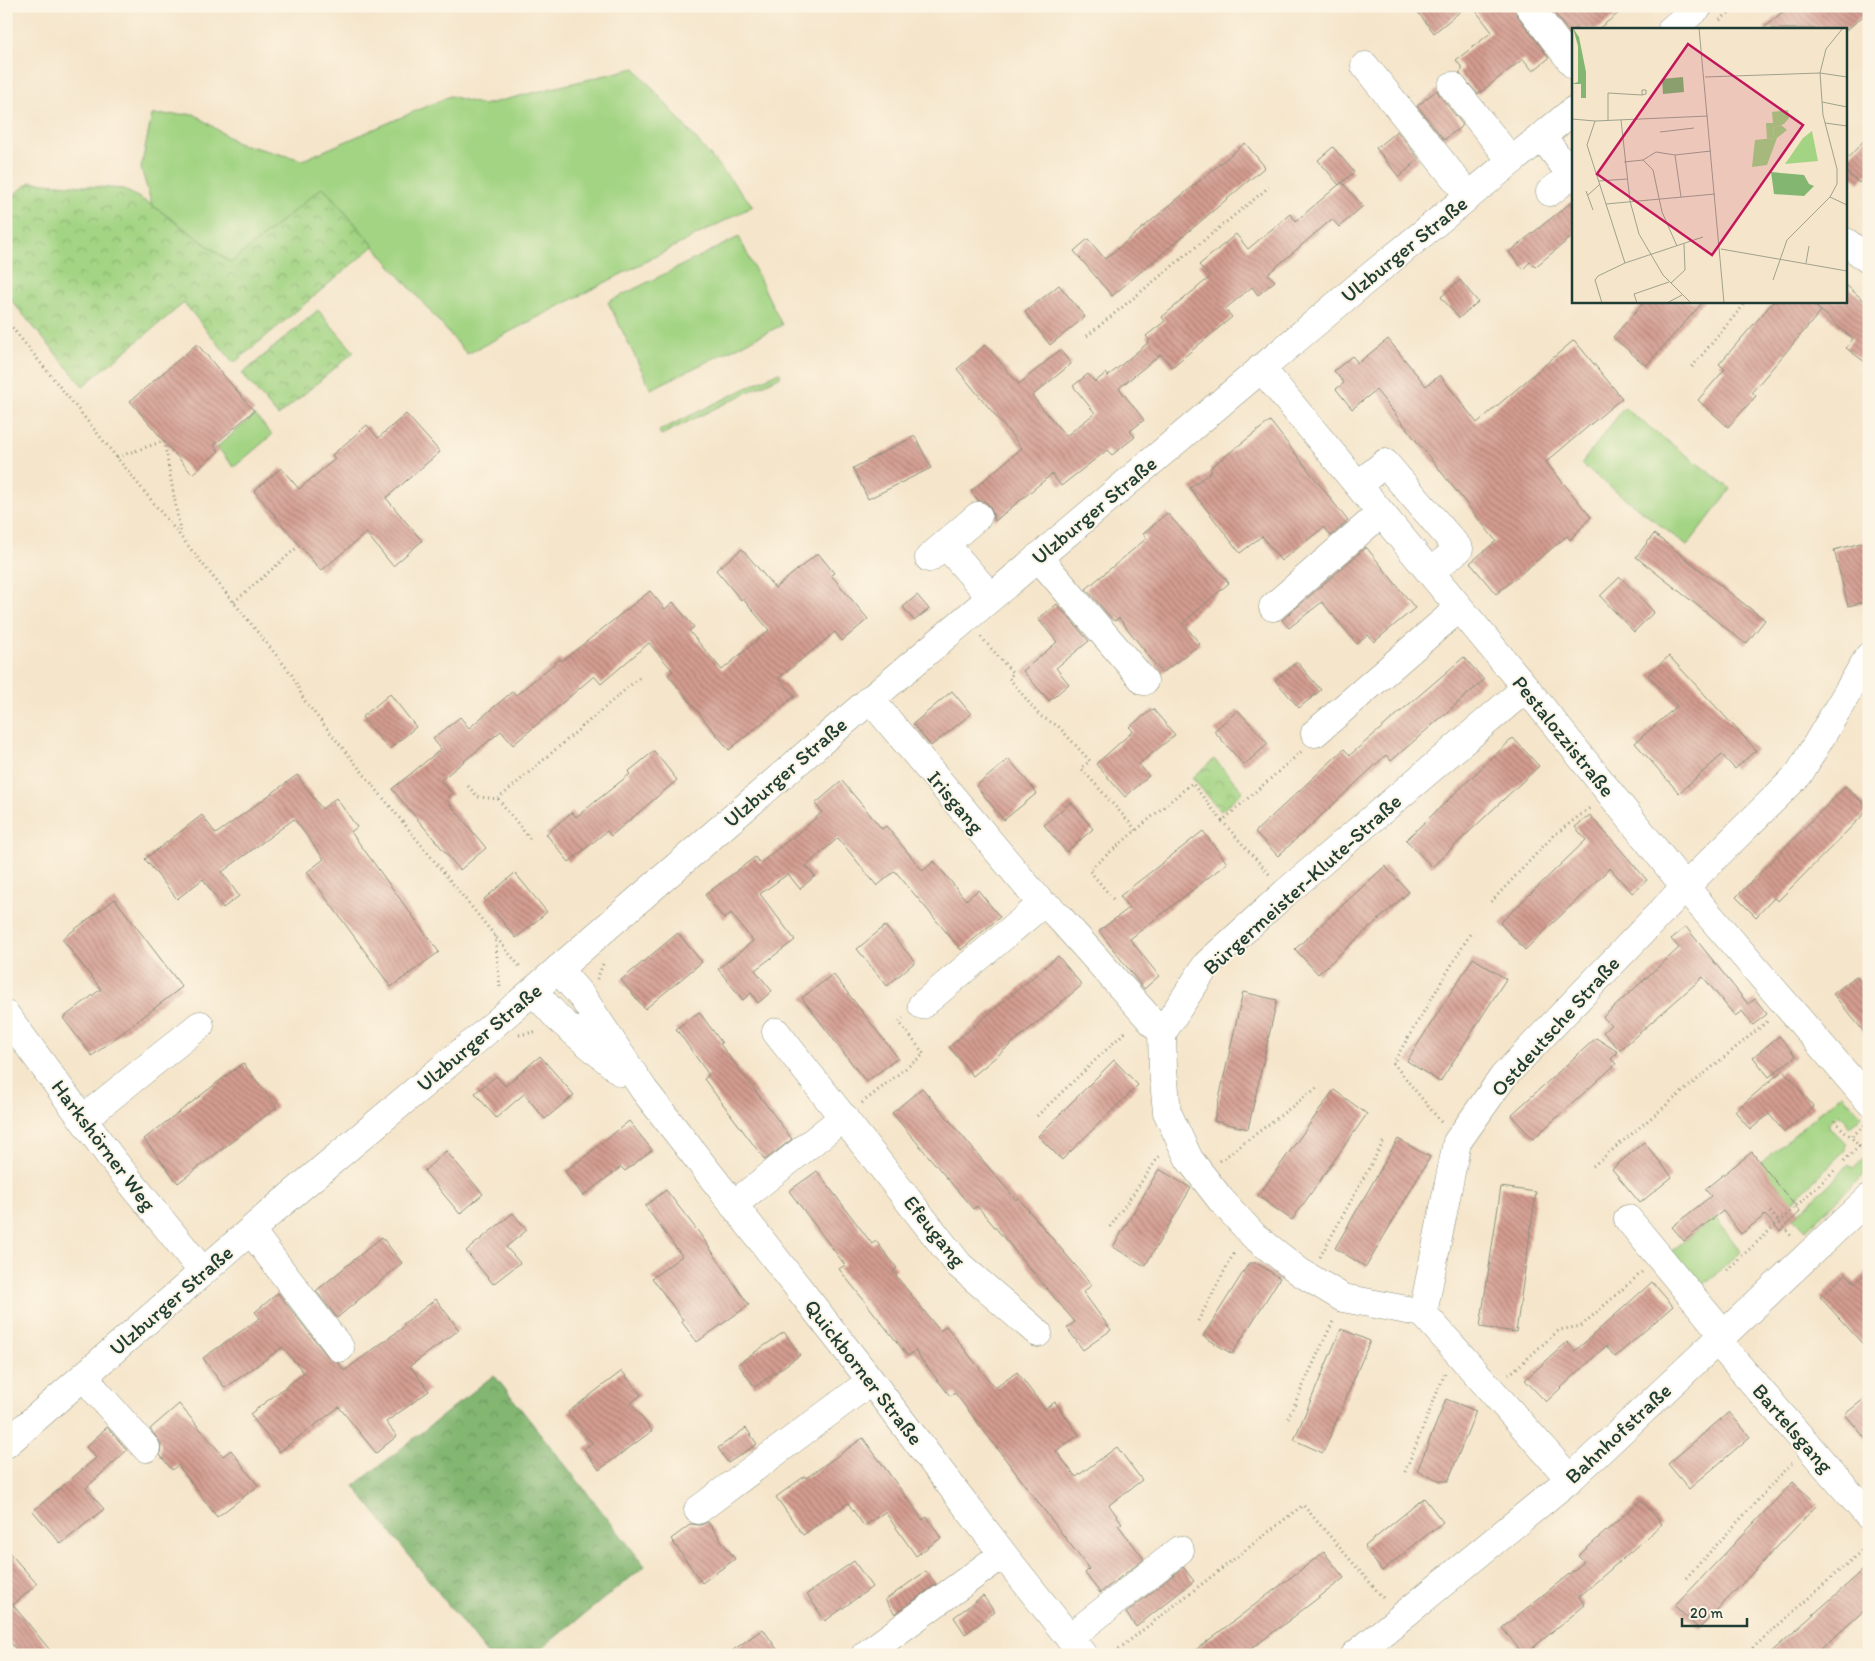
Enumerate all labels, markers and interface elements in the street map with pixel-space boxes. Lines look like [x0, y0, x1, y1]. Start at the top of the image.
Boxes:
inset map [1572, 28, 1848, 302]
street label: Ulzburger Straße [1336, 190, 1472, 308]
street label: Ulzburger Straße [1026, 450, 1162, 570]
street label: Pestalozzistraße [1507, 670, 1621, 802]
street label: Ulzburger Straße [718, 712, 852, 832]
street label: Irisgang [922, 765, 990, 839]
street label: Bürgermeister-Klute-Straße [1198, 788, 1406, 980]
street label: Ostdeutsche Straße [1485, 951, 1625, 1101]
street label: Ulzburger Straße [411, 977, 547, 1097]
street label: Harkshörner Weg [47, 1075, 162, 1216]
street label: Efeugang [899, 1190, 972, 1272]
street label: Ulzburger Straße [104, 1240, 238, 1360]
street label: Quickborner Straße [799, 1294, 929, 1450]
street label: Bahnhofstraße [1560, 1377, 1676, 1489]
street label: Bartelsgang [1747, 1378, 1839, 1478]
scale bar [1682, 1596, 1748, 1628]
text: 20 m [1690, 1604, 1724, 1622]

